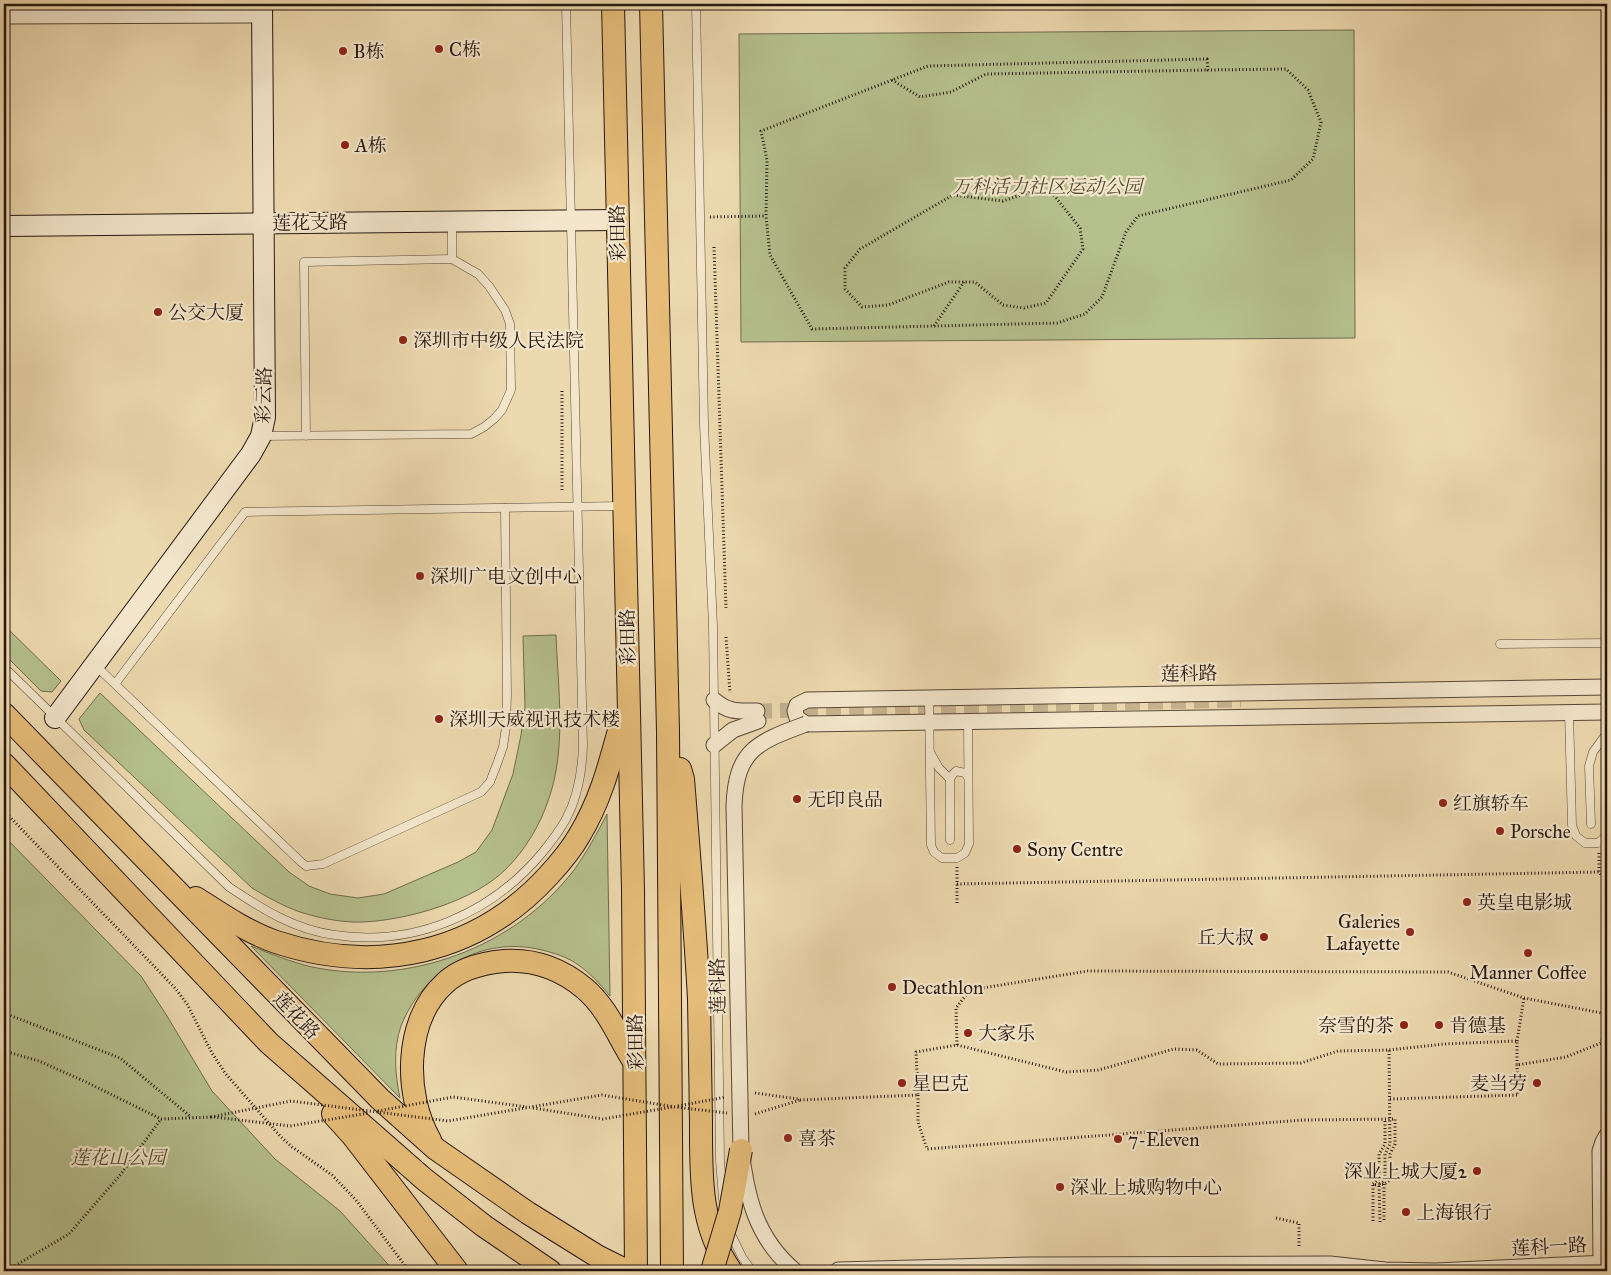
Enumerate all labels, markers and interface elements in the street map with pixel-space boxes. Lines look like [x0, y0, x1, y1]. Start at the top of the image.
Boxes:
place label: C栋 [449, 38, 481, 61]
place label: B栋 [353, 40, 385, 63]
marker: C栋 [433, 43, 445, 55]
marker: B栋 [337, 45, 349, 57]
place label: A栋 [354, 134, 387, 157]
marker: A栋 [339, 139, 351, 151]
park label: 万科活力社区运动公园 [952, 175, 1145, 198]
street label: 彩田路 [606, 204, 629, 262]
street label: 莲花支路 [272, 210, 348, 235]
place label: 公交大厦 [168, 301, 244, 324]
marker: 公交大厦 [152, 306, 164, 318]
place label: 深圳市中级人民法院 [413, 329, 584, 352]
marker: 深圳市中级人民法院 [397, 334, 409, 346]
street label: 彩云路 [251, 366, 276, 424]
place label: 深圳广电文创中心 [430, 565, 582, 588]
marker: 深圳广电文创中心 [414, 570, 426, 582]
street label: 彩田路 [616, 608, 639, 666]
street label: 莲科路 [1160, 662, 1218, 685]
place label: 深圳天威视讯技术楼 [449, 708, 620, 731]
marker: 深圳天威视讯技术楼 [433, 713, 445, 725]
place label: 无印良品 [807, 788, 883, 811]
place label: 红旗轿车 [1453, 792, 1529, 815]
marker: 无印良品 [791, 793, 803, 805]
marker: 红旗轿车 [1437, 797, 1449, 809]
place label: Porsche [1510, 820, 1571, 843]
marker: Porsche [1494, 825, 1506, 837]
place label: Sony Centre [1027, 838, 1123, 861]
marker: Sony Centre [1011, 843, 1023, 855]
place label: 英皇电影城 [1477, 891, 1572, 914]
marker: 英皇电影城 [1461, 896, 1473, 908]
place label: Galeries Lafayette [1326, 910, 1400, 955]
place label: 丘大叔 [1197, 926, 1254, 949]
marker: Galeries Lafayette [1404, 926, 1416, 938]
marker: 丘大叔 [1258, 931, 1270, 943]
marker: Manner Coffee [1522, 947, 1534, 959]
street label: 莲科路 [706, 957, 729, 1015]
place label: Manner Coffee [1469, 961, 1587, 984]
place label: Decathlon [902, 976, 983, 999]
marker: Decathlon [886, 981, 898, 993]
street label: 莲花路 [269, 987, 325, 1044]
street label: 彩田路 [624, 1013, 647, 1071]
place label: 奈雪的茶 [1318, 1014, 1394, 1037]
place label: 肯德基 [1449, 1014, 1506, 1037]
marker: 奈雪的茶 [1398, 1019, 1410, 1031]
marker: 肯德基 [1433, 1019, 1445, 1031]
place label: 大家乐 [978, 1022, 1035, 1045]
marker: 大家乐 [962, 1027, 974, 1039]
place label: 星巴克 [912, 1072, 969, 1095]
place label: 麦当劳 [1470, 1072, 1527, 1095]
marker: 星巴克 [896, 1077, 908, 1089]
marker: 麦当劳 [1531, 1077, 1543, 1089]
place label: 喜茶 [798, 1127, 836, 1150]
place label: 7-Eleven [1128, 1128, 1200, 1151]
marker: 喜茶 [782, 1132, 794, 1144]
marker: 7-Eleven [1112, 1133, 1124, 1145]
park label: 莲花山公园 [70, 1146, 168, 1169]
place label: 深业上城大厦2 [1344, 1160, 1468, 1183]
marker: 深业上城大厦2 [1471, 1165, 1483, 1177]
place label: 深业上城购物中心 [1070, 1176, 1222, 1199]
marker: 深业上城购物中心 [1054, 1181, 1066, 1193]
place label: 上海银行 [1416, 1201, 1492, 1224]
marker: 上海银行 [1400, 1206, 1412, 1218]
street label: 莲科一路 [1510, 1233, 1588, 1260]

